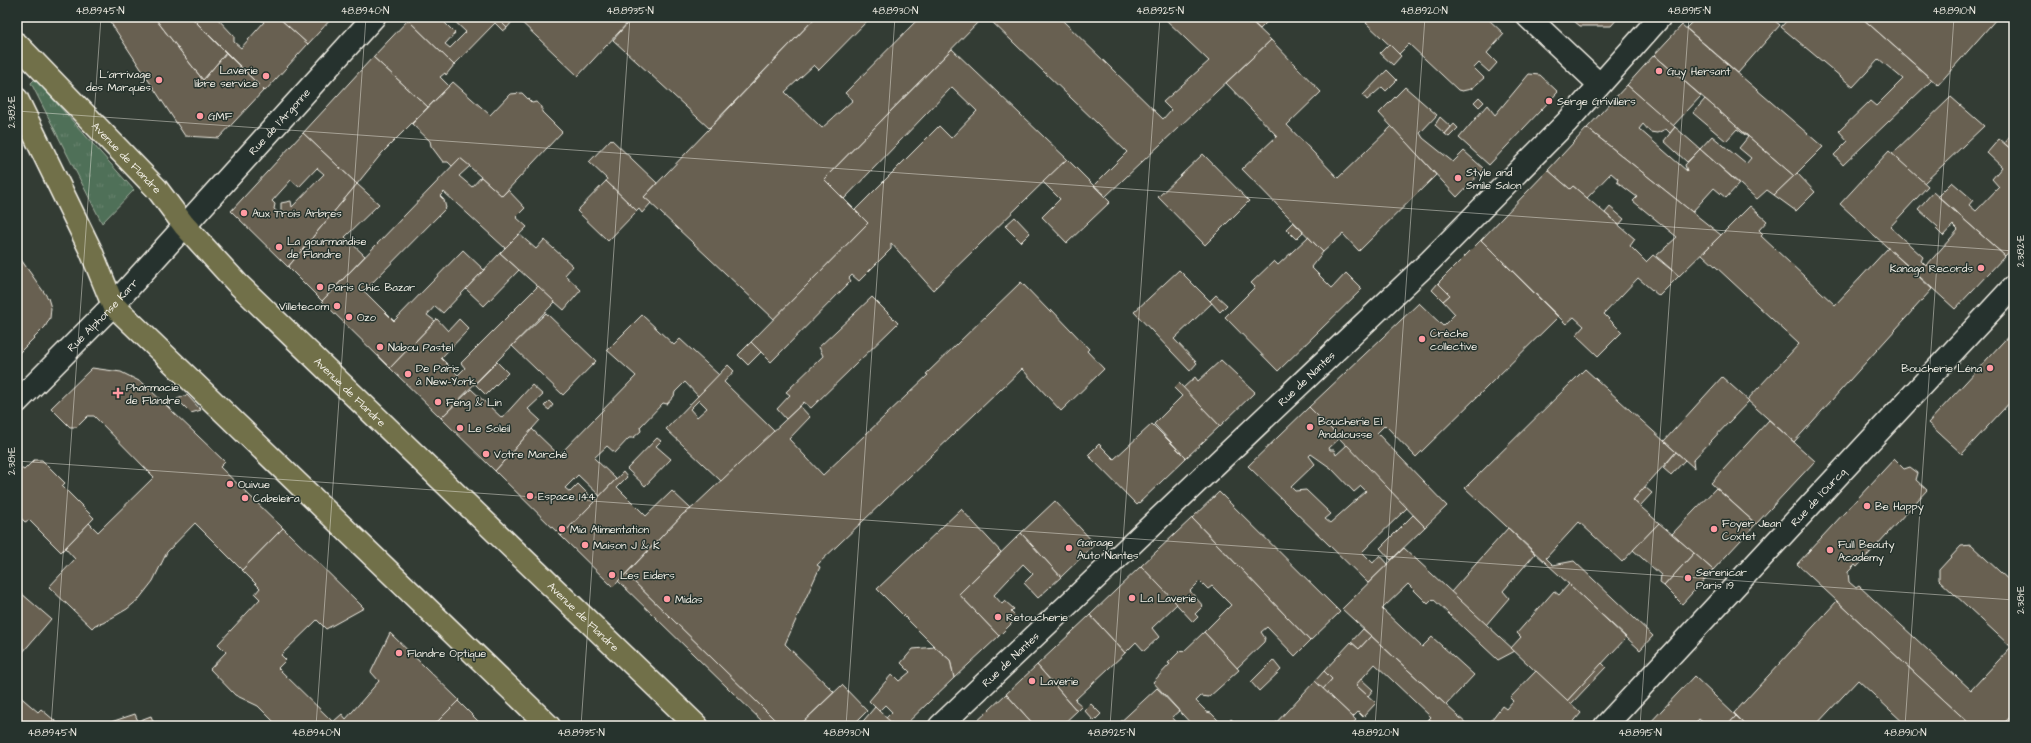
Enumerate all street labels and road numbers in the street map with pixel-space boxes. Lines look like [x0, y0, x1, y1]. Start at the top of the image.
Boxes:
street label: Rue de l'Argonne [245, 85, 314, 159]
street label: Avenue de Flandre [88, 119, 165, 197]
street label: Rue Alphonse Karr [64, 275, 141, 355]
street label: Rue de Nantes [1275, 348, 1339, 410]
street label: Avenue de Flandre [310, 354, 389, 430]
street label: Rue de l'Ourcq [1787, 464, 1850, 530]
street label: Avenue de Flandre [544, 579, 622, 655]
street label: Rue de Nantes [979, 628, 1043, 690]

